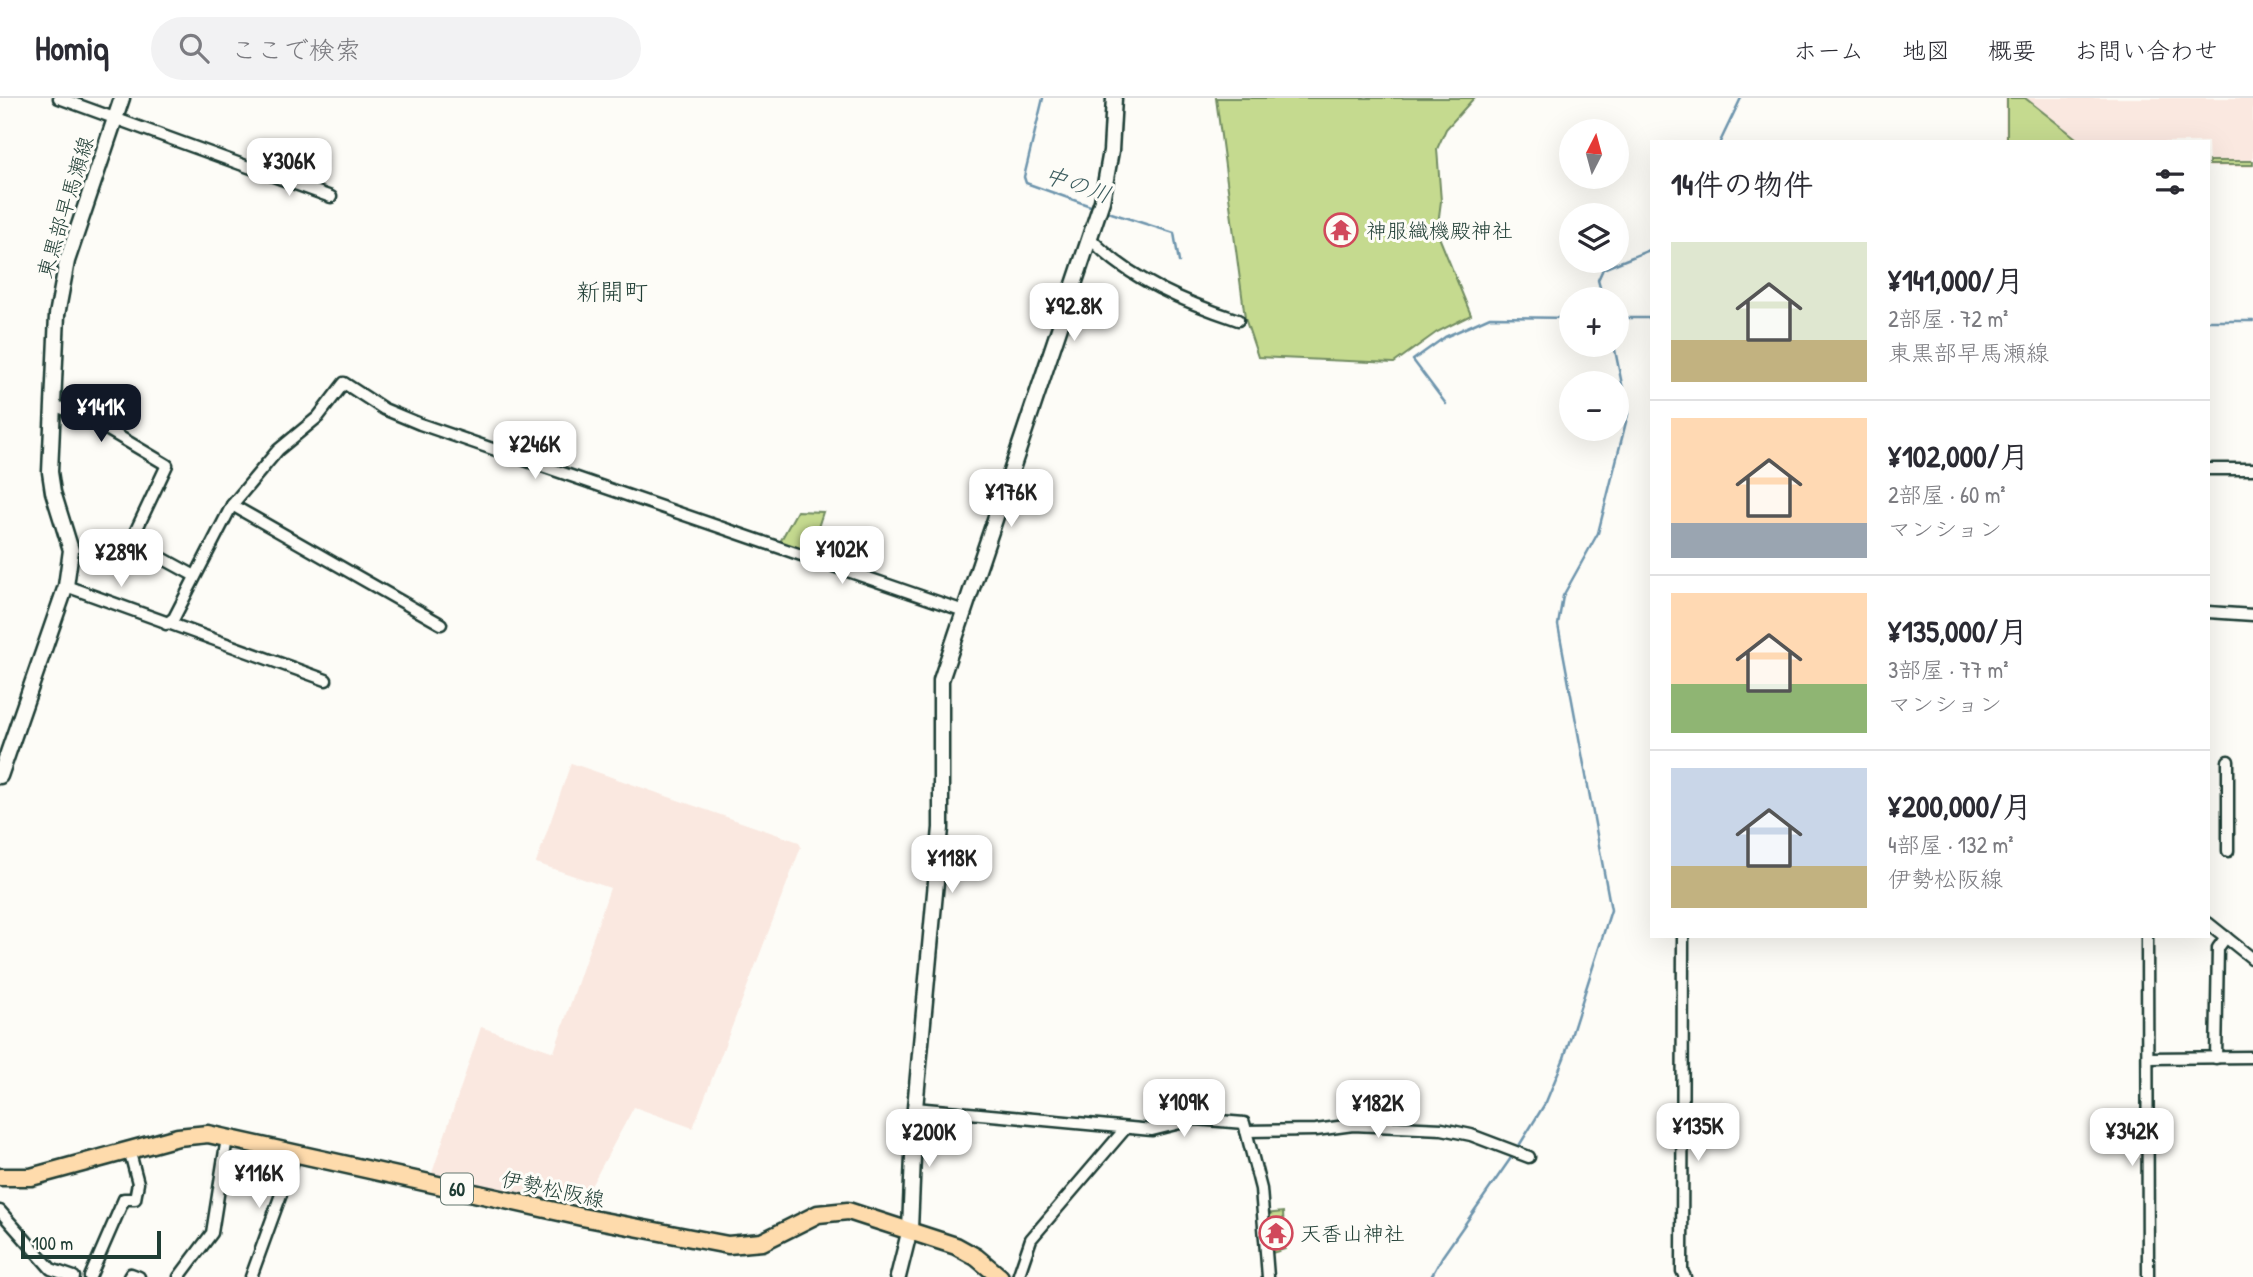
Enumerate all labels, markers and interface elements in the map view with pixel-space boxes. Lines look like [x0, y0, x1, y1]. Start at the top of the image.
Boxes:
search box [151, 17, 641, 80]
text: Homiq [35, 26, 109, 70]
icon: search [175, 29, 213, 67]
text: ここで検索 [231, 32, 361, 67]
text: ホーム [1793, 34, 1864, 66]
text: 地図 [1902, 34, 1950, 66]
text: 概要 [1988, 34, 2036, 66]
text: お問い合わせ [2074, 34, 2218, 66]
north arrow [1559, 119, 1629, 189]
map controls [1559, 119, 1629, 441]
street label: 東黒部早馬瀬線 [30, 132, 100, 282]
pin: ¥306K [240, 139, 338, 198]
text: ¥306K [263, 145, 315, 176]
water label: 中の川 [1040, 158, 1116, 210]
icon: filters [2151, 163, 2189, 201]
text: 14件の物件 [1671, 164, 1813, 204]
button: layers [1559, 203, 1629, 273]
temple icon: 神服織機殿神社 [1322, 211, 1360, 249]
place label: 神服織機殿神社 [1366, 216, 1513, 245]
text: ¥141,000/月 [1888, 260, 2024, 300]
icon: home [1727, 270, 1811, 354]
district label: 新開町 [576, 275, 648, 307]
pin: ¥92.8K [1017, 284, 1131, 343]
button: + [1559, 287, 1629, 357]
text: ¥92.8K [1046, 290, 1102, 321]
text: 2部屋 · 72 m² [1888, 303, 2008, 334]
text: 東黒部早馬瀬線 [1888, 337, 2049, 368]
button: − [1559, 371, 1629, 441]
pin: ¥141K [52, 384, 150, 444]
text: ¥141K [77, 391, 125, 422]
pin: ¥246K [486, 422, 584, 481]
text: ¥246K [509, 428, 561, 459]
text: ¥102,000/月 [1888, 436, 2029, 476]
icon: home [1727, 446, 1811, 530]
pin: ¥176K [962, 470, 1060, 529]
text: ¥176K [985, 476, 1037, 507]
text: 2部屋 · 60 m² [1888, 479, 2006, 510]
text: マンション [1888, 513, 2002, 544]
pin: ¥102K [793, 526, 891, 586]
pin: ¥289K [72, 530, 170, 589]
text: ¥102K [816, 533, 868, 564]
text: ¥289K [95, 536, 147, 567]
text: ¥135,000/月 [1888, 611, 2028, 651]
icon: home [1727, 621, 1811, 705]
text: 3部屋 · 77 m² [1888, 654, 2008, 685]
text: マンション [1888, 688, 2002, 719]
text: ¥200,000/月 [1888, 786, 2032, 826]
icon: home [1727, 796, 1811, 880]
text: 4部屋 · 132 m² [1888, 829, 2013, 860]
pin: ¥118K [903, 836, 1001, 895]
text: ¥118K [927, 842, 977, 873]
text: 伊勢松阪線 [1888, 863, 2003, 894]
pin: ¥109K [1135, 1080, 1233, 1139]
pin: ¥182K [1329, 1080, 1427, 1140]
text: ¥109K [1159, 1086, 1209, 1117]
text: ¥182K [1352, 1087, 1404, 1118]
pin: ¥135K [1649, 1104, 1747, 1163]
pin: ¥342K [2083, 1108, 2181, 1168]
pin: ¥200K [880, 1110, 978, 1169]
text: ¥135K [1672, 1110, 1724, 1141]
text: ¥342K [2106, 1115, 2158, 1146]
text: ¥200K [902, 1116, 956, 1147]
pin: ¥116K [210, 1150, 308, 1210]
text: ¥116K [235, 1157, 283, 1188]
street label: 伊勢松阪線 [499, 1164, 607, 1214]
road number: 60 [441, 1174, 473, 1204]
temple icon: 天香山神社 [1257, 1214, 1295, 1252]
place label: 天香山神社 [1300, 1219, 1405, 1248]
scale bar [21, 1228, 161, 1260]
text: 100 m [32, 1230, 73, 1256]

